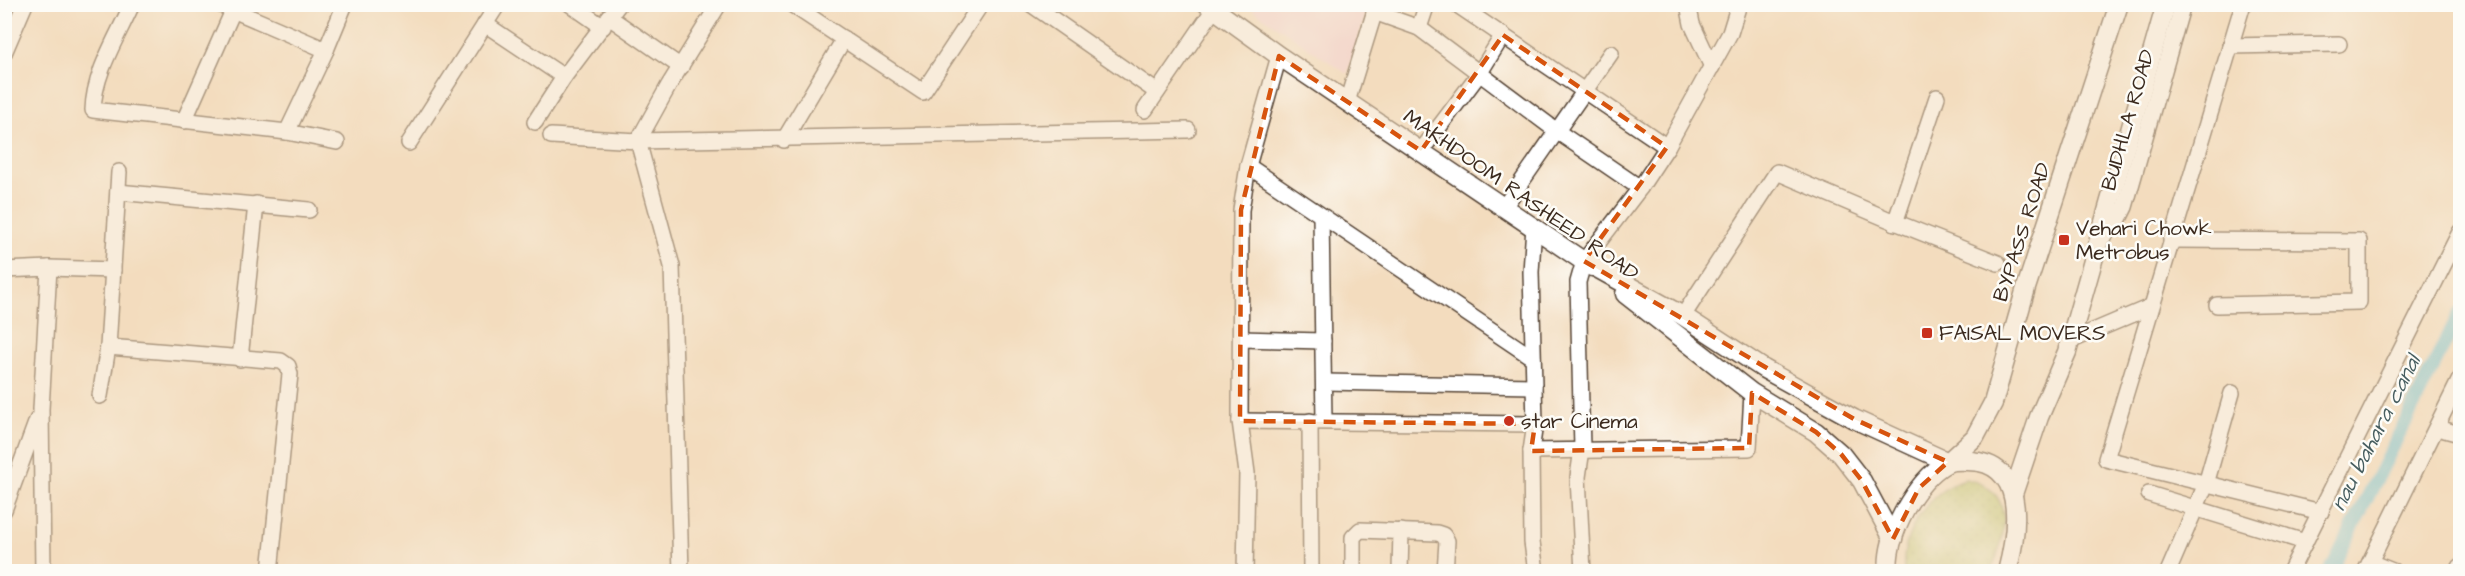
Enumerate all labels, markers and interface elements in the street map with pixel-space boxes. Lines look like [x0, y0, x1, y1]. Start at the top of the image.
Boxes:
street label: BUDHLA ROAD [2094, 46, 2162, 194]
street label: MAKHDOOM RASHEED ROAD [1397, 102, 1645, 288]
street label: BYPASS ROAD [1986, 158, 2058, 305]
place label: Vehari Chowk Metrobus [2076, 214, 2212, 267]
marker: Vehari Chowk Metrobus [2057, 233, 2071, 247]
place label: FAISAL MOVERS [1939, 319, 2106, 348]
marker: FAISAL MOVERS [1920, 326, 1934, 340]
water label: nau bahara canal [2323, 348, 2430, 516]
place label: star Cinema [1521, 407, 1638, 436]
marker: star Cinema [1502, 414, 1516, 428]

